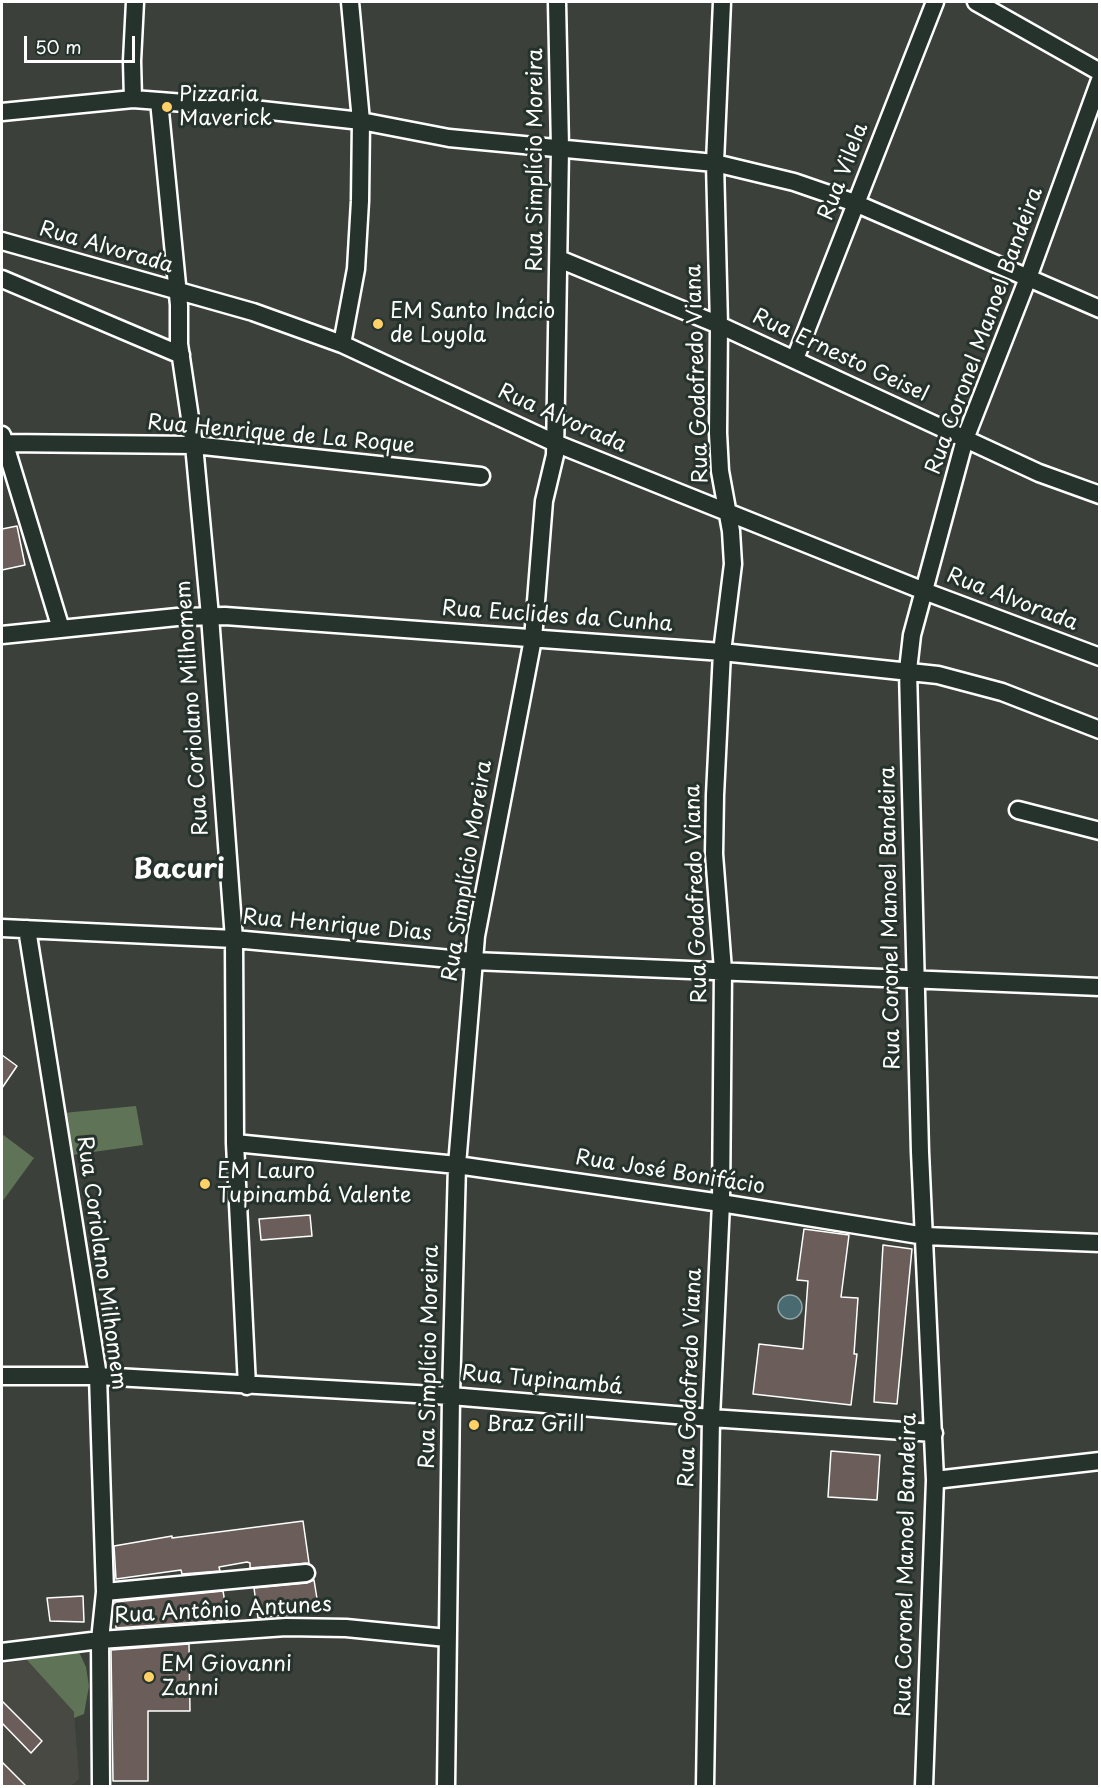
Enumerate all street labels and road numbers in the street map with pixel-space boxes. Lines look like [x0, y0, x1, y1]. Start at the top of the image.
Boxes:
street label: Rua Simplício Moreira [523, 48, 549, 272]
street label: Rua Vilela [814, 120, 874, 224]
street label: Rua Coronel Manoel Bandeira [921, 184, 1049, 478]
street label: Rua Alvorada [36, 217, 176, 279]
street label: Rua Godofredo Viana [682, 264, 714, 484]
street label: Rua Ernesto Geisel [748, 304, 932, 408]
street label: Rua Alvorada [494, 379, 630, 459]
street label: Rua Henrique de La Roque [146, 411, 416, 459]
street label: Rua Alvorada [943, 563, 1081, 637]
street label: Rua Coriolano Milhomem [171, 579, 215, 837]
street label: Rua Euclides da Cunha [441, 596, 673, 638]
street label: Rua Simplício Moreira [438, 759, 498, 983]
street label: Rua Coronel Manoel Bandeira [876, 766, 906, 1070]
street label: Rua Godofredo Viana [681, 784, 713, 1004]
street label: Rua Henrique Dias [241, 905, 433, 947]
street label: Rua Coriolano Milhomem [71, 1134, 131, 1392]
street label: Rua José Bonifácio [573, 1146, 767, 1200]
street label: Rua Simplício Moreira [415, 1245, 445, 1469]
street label: Rua Godofredo Viana [675, 1268, 707, 1488]
street label: Rua Tupinambá [461, 1361, 623, 1401]
street label: Rua Coronel Manoel Bandeira [892, 1413, 922, 1717]
street label: Rua Antônio Antunes [114, 1593, 332, 1629]

